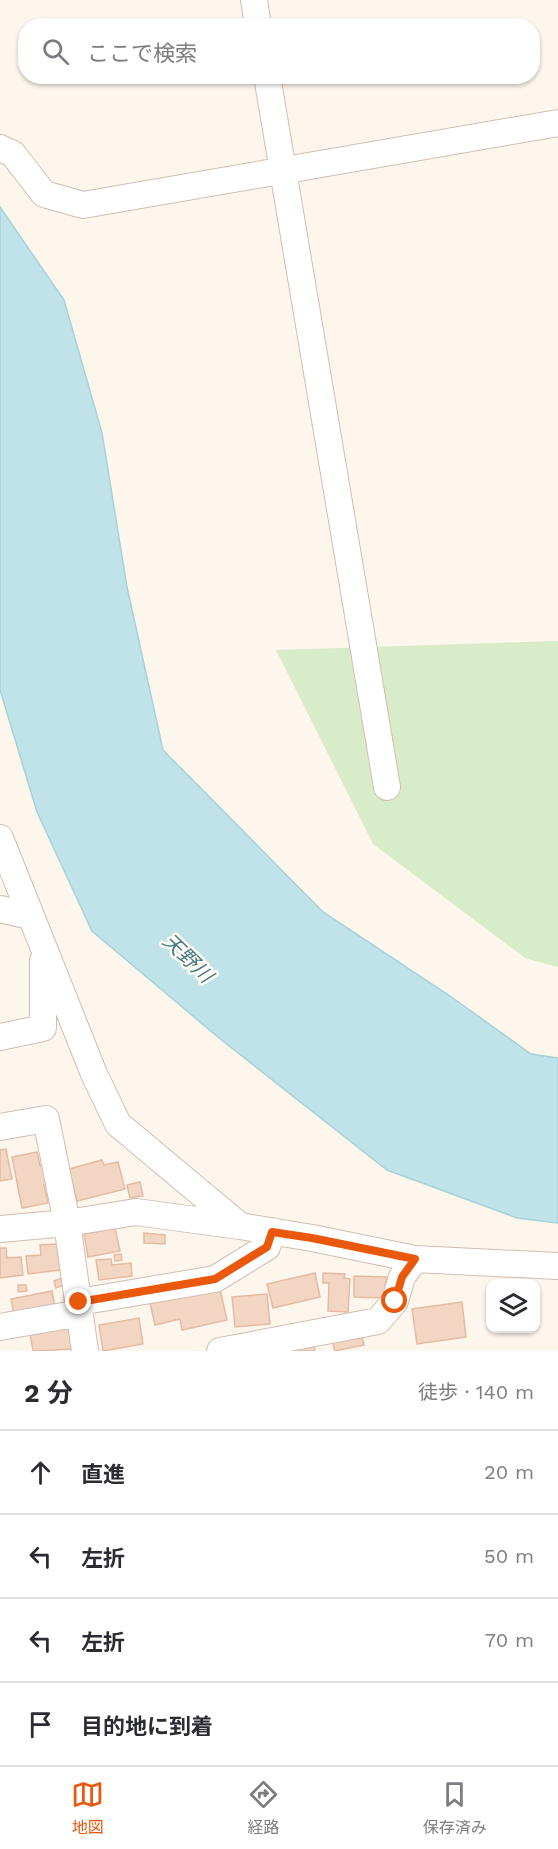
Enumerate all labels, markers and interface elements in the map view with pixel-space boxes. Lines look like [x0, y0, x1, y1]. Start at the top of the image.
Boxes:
search box [18, 18, 540, 84]
icon: search [39, 35, 72, 68]
text: ここで検索 [87, 41, 197, 66]
water label: 天野川 [158, 929, 219, 989]
map controls [486, 1279, 540, 1333]
button: layers [486, 1279, 540, 1333]
route start [381, 1287, 407, 1313]
route end [65, 1288, 91, 1314]
text: 2 分 [24, 1378, 73, 1408]
text: 徒歩 · 140 m [418, 1380, 534, 1404]
icon: ahead [24, 1456, 57, 1489]
text: 20 m [484, 1460, 534, 1484]
text: 直進 [81, 1462, 125, 1487]
icon: left [24, 1540, 57, 1573]
text: 50 m [484, 1544, 534, 1568]
text: 左折 [81, 1546, 125, 1571]
icon: left [24, 1624, 57, 1657]
text: 70 m [485, 1628, 534, 1652]
text: 左折 [81, 1630, 125, 1655]
icon: arrive [24, 1708, 57, 1741]
text: 目的地に到着 [81, 1714, 213, 1739]
tab: 地図 [71, 1778, 104, 1838]
tab: 経路 [247, 1778, 280, 1838]
tab: 保存済み [423, 1778, 487, 1838]

